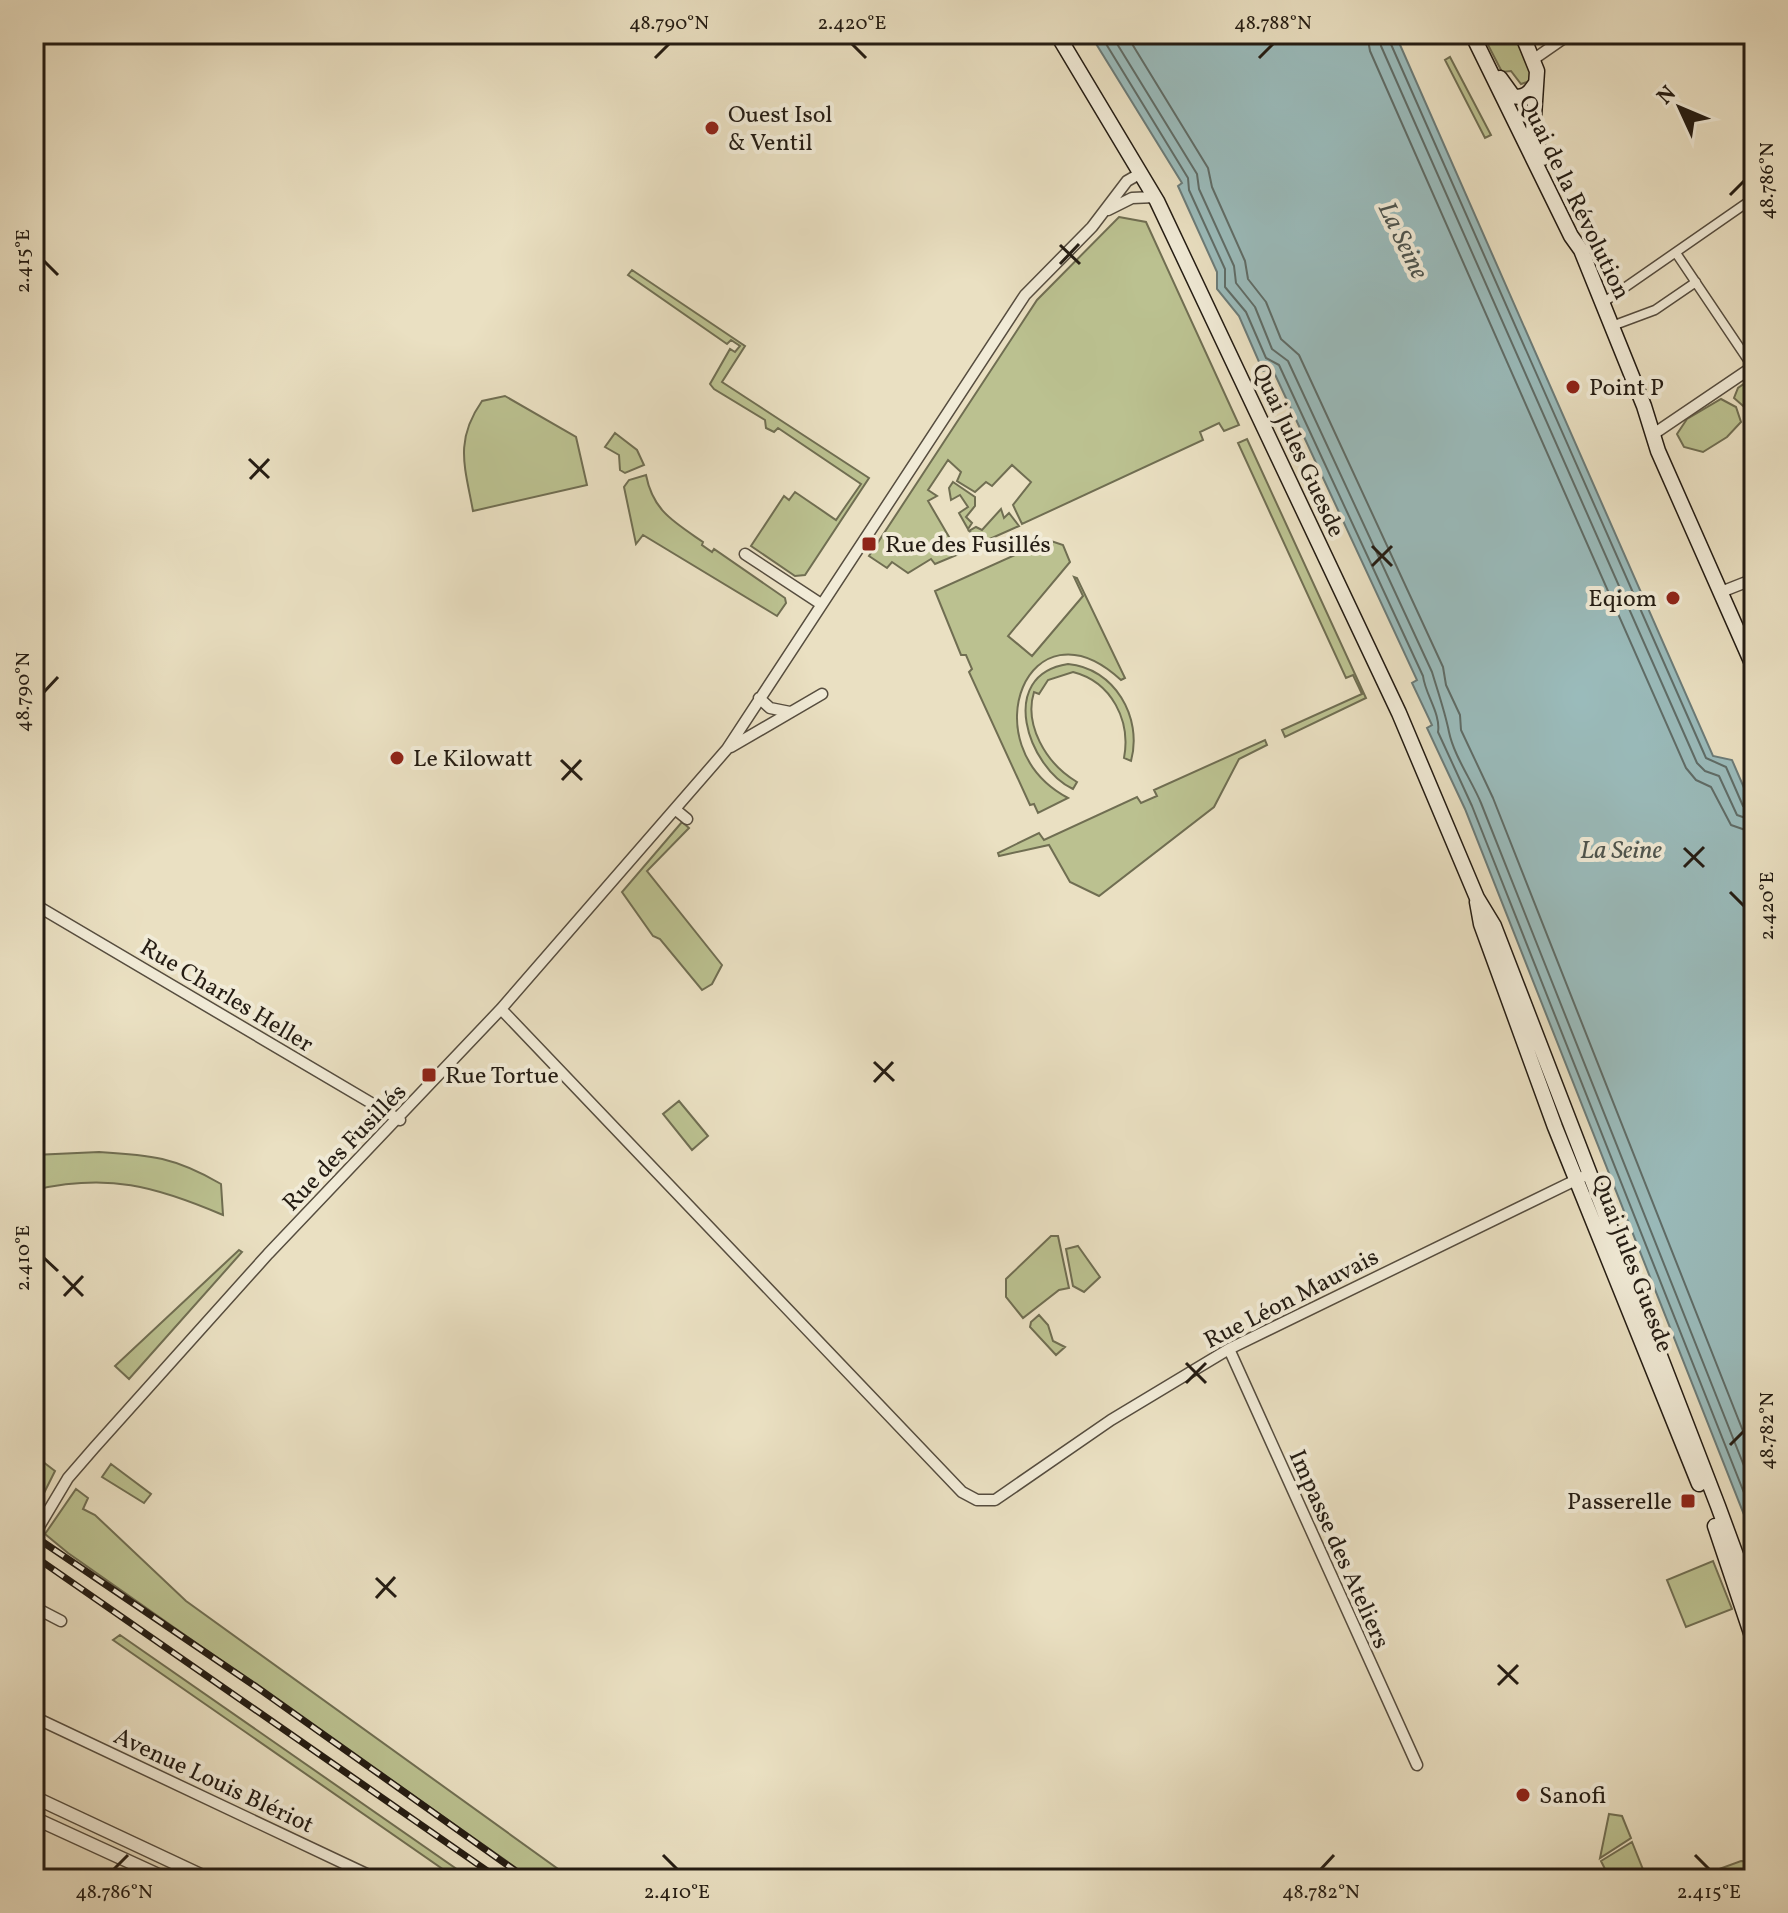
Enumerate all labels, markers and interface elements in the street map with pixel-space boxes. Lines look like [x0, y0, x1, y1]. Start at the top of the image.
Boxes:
text: 48.790°N [629, 10, 709, 38]
text: 2.420°E [817, 10, 887, 38]
text: 48.788°N [1234, 10, 1312, 38]
north arrow [1640, 68, 1720, 148]
text: N [1651, 79, 1684, 112]
street label: Quai de la Révolution [1509, 90, 1638, 306]
place label: Ouest Isol & Ventil [728, 99, 832, 161]
marker: Ouest Isol & Ventil [703, 119, 721, 137]
text: 48.786°N [1754, 142, 1782, 220]
water label: La Seine [1368, 196, 1437, 286]
text: 2.415°E [10, 229, 38, 293]
street label: Quai Jules Guesde [1242, 359, 1352, 543]
place label: Point P [1589, 372, 1664, 406]
marker: Point P [1564, 378, 1582, 396]
place label: Rue des Fusillés [885, 529, 1051, 563]
marker: Rue des Fusillés [860, 535, 878, 553]
place label: Eqiom [1588, 583, 1657, 617]
marker: Eqiom [1664, 589, 1682, 607]
text: 48.790°N [10, 652, 38, 732]
place label: Le Kilowatt [413, 743, 533, 777]
marker: Le Kilowatt [388, 749, 406, 767]
water label: La Seine [1580, 833, 1662, 869]
text: 2.420°E [1754, 871, 1782, 941]
street label: Rue Charles Heller [133, 931, 319, 1062]
place label: Rue Tortue [445, 1060, 559, 1094]
marker: Rue Tortue [420, 1066, 438, 1084]
street label: Rue des Fusillés [276, 1077, 415, 1220]
street label: Quai Jules Guesde [1582, 1170, 1681, 1357]
text: 2.410°E [10, 1225, 38, 1291]
street label: Rue Léon Mauvais [1199, 1241, 1385, 1359]
text: 48.782°N [1754, 1392, 1782, 1470]
street label: Impasse des Ateliers [1279, 1445, 1397, 1655]
place label: Passerelle [1567, 1486, 1672, 1520]
marker: Passerelle [1679, 1492, 1697, 1510]
street label: Avenue Louis Blériot [107, 1720, 319, 1843]
place label: Sanofi [1539, 1780, 1606, 1814]
marker: Sanofi [1514, 1786, 1532, 1804]
text: 48.786°N [75, 1879, 153, 1907]
text: 2.410°E [644, 1879, 710, 1907]
text: 48.782°N [1282, 1879, 1360, 1907]
text: 2.415°E [1677, 1879, 1741, 1907]

